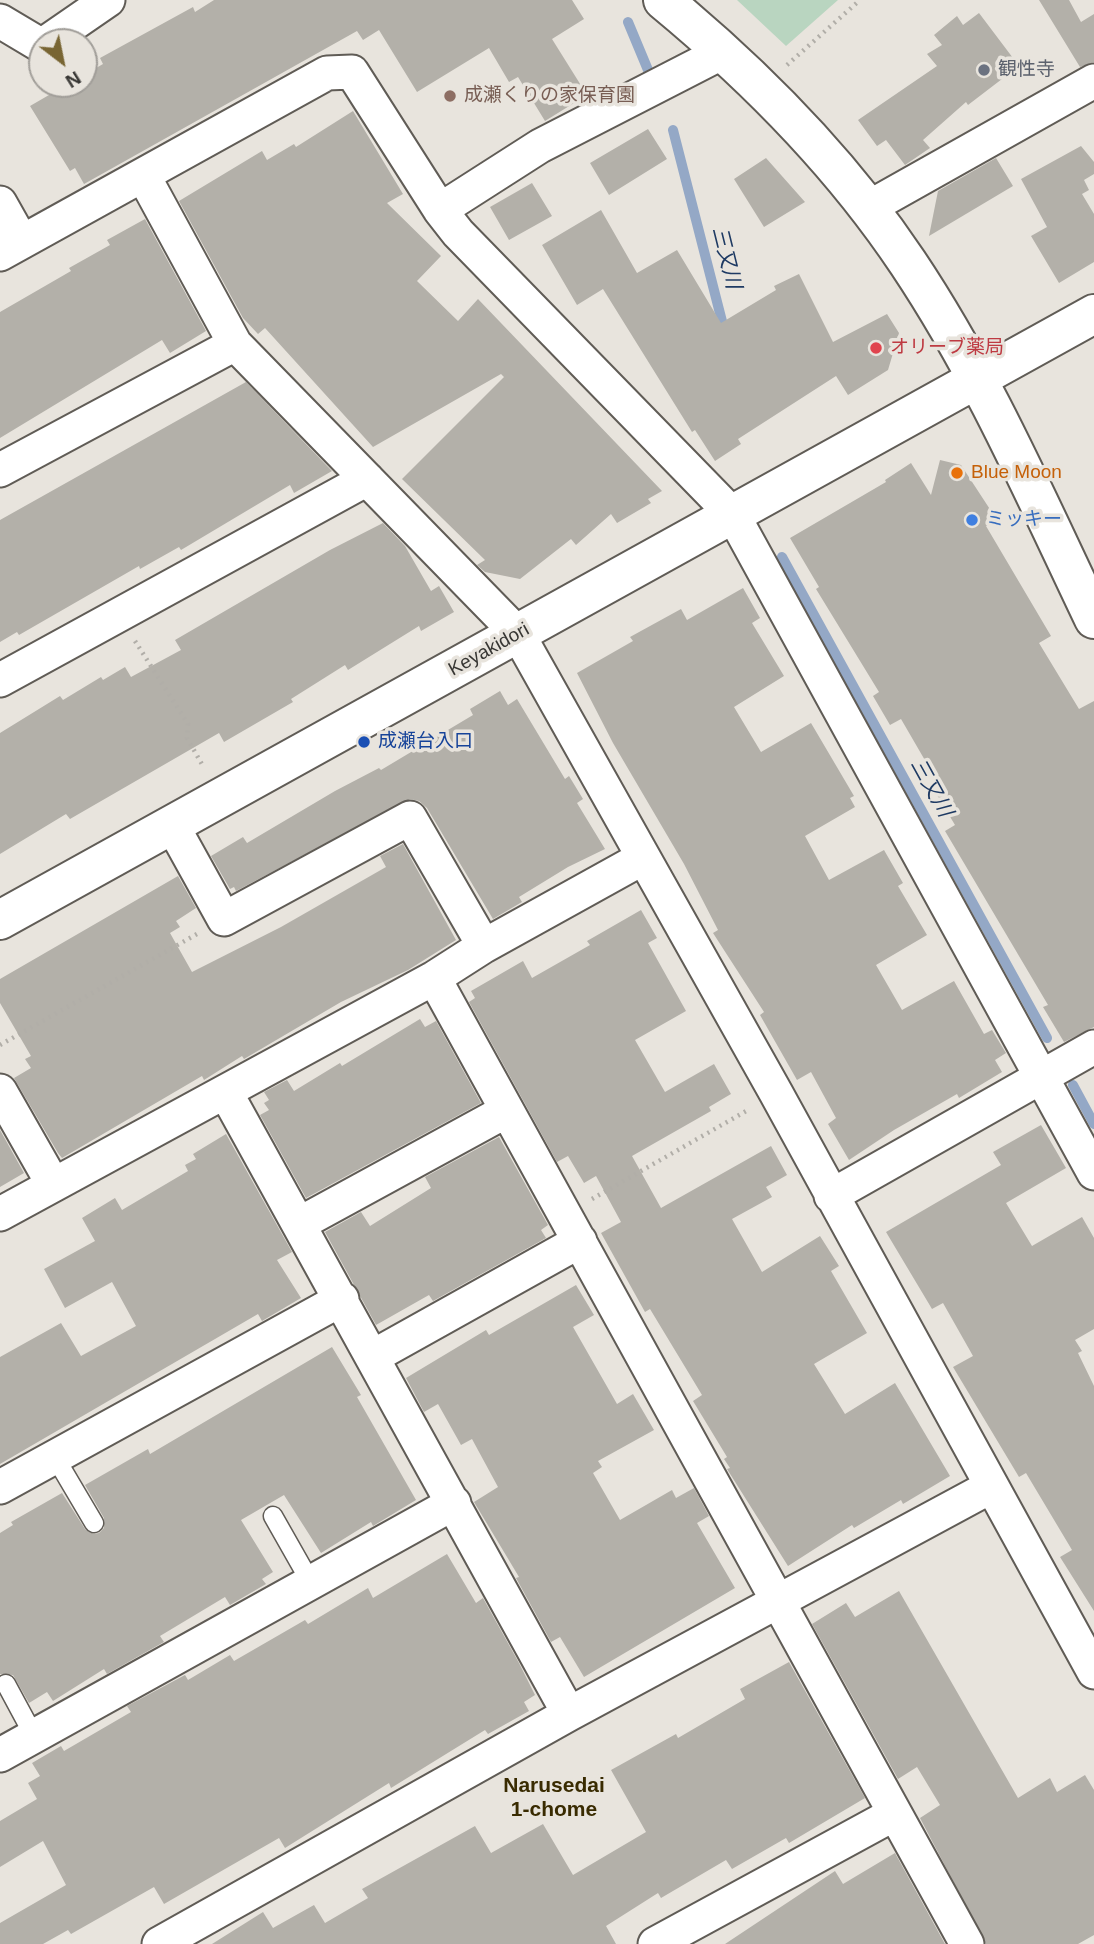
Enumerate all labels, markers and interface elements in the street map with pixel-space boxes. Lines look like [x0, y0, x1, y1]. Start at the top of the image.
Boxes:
north arrow [28, 28, 98, 98]
place label: 観性寺 [998, 59, 1055, 81]
marker: 観性寺 [976, 62, 992, 78]
text: N [62, 67, 85, 92]
place label: 成瀬くりの家保育園 [464, 85, 635, 107]
marker: 成瀬くりの家保育園 [442, 88, 458, 104]
water label: 三又川 [706, 224, 746, 292]
place label: オリーブ薬局 [890, 337, 1004, 359]
marker: オリーブ薬局 [868, 340, 884, 356]
place label: Blue Moon [971, 462, 1062, 484]
marker: Blue Moon [949, 465, 965, 481]
place label: ミッキー [986, 509, 1062, 531]
marker: ミッキー [964, 512, 980, 528]
street label: Keyakidori [445, 619, 533, 681]
place label: 成瀬台入口 [378, 731, 473, 753]
marker: 成瀬台入口 [356, 734, 372, 750]
water label: 三又川 [905, 754, 957, 822]
district label: Narusedai 1-chome [503, 1773, 605, 1823]

